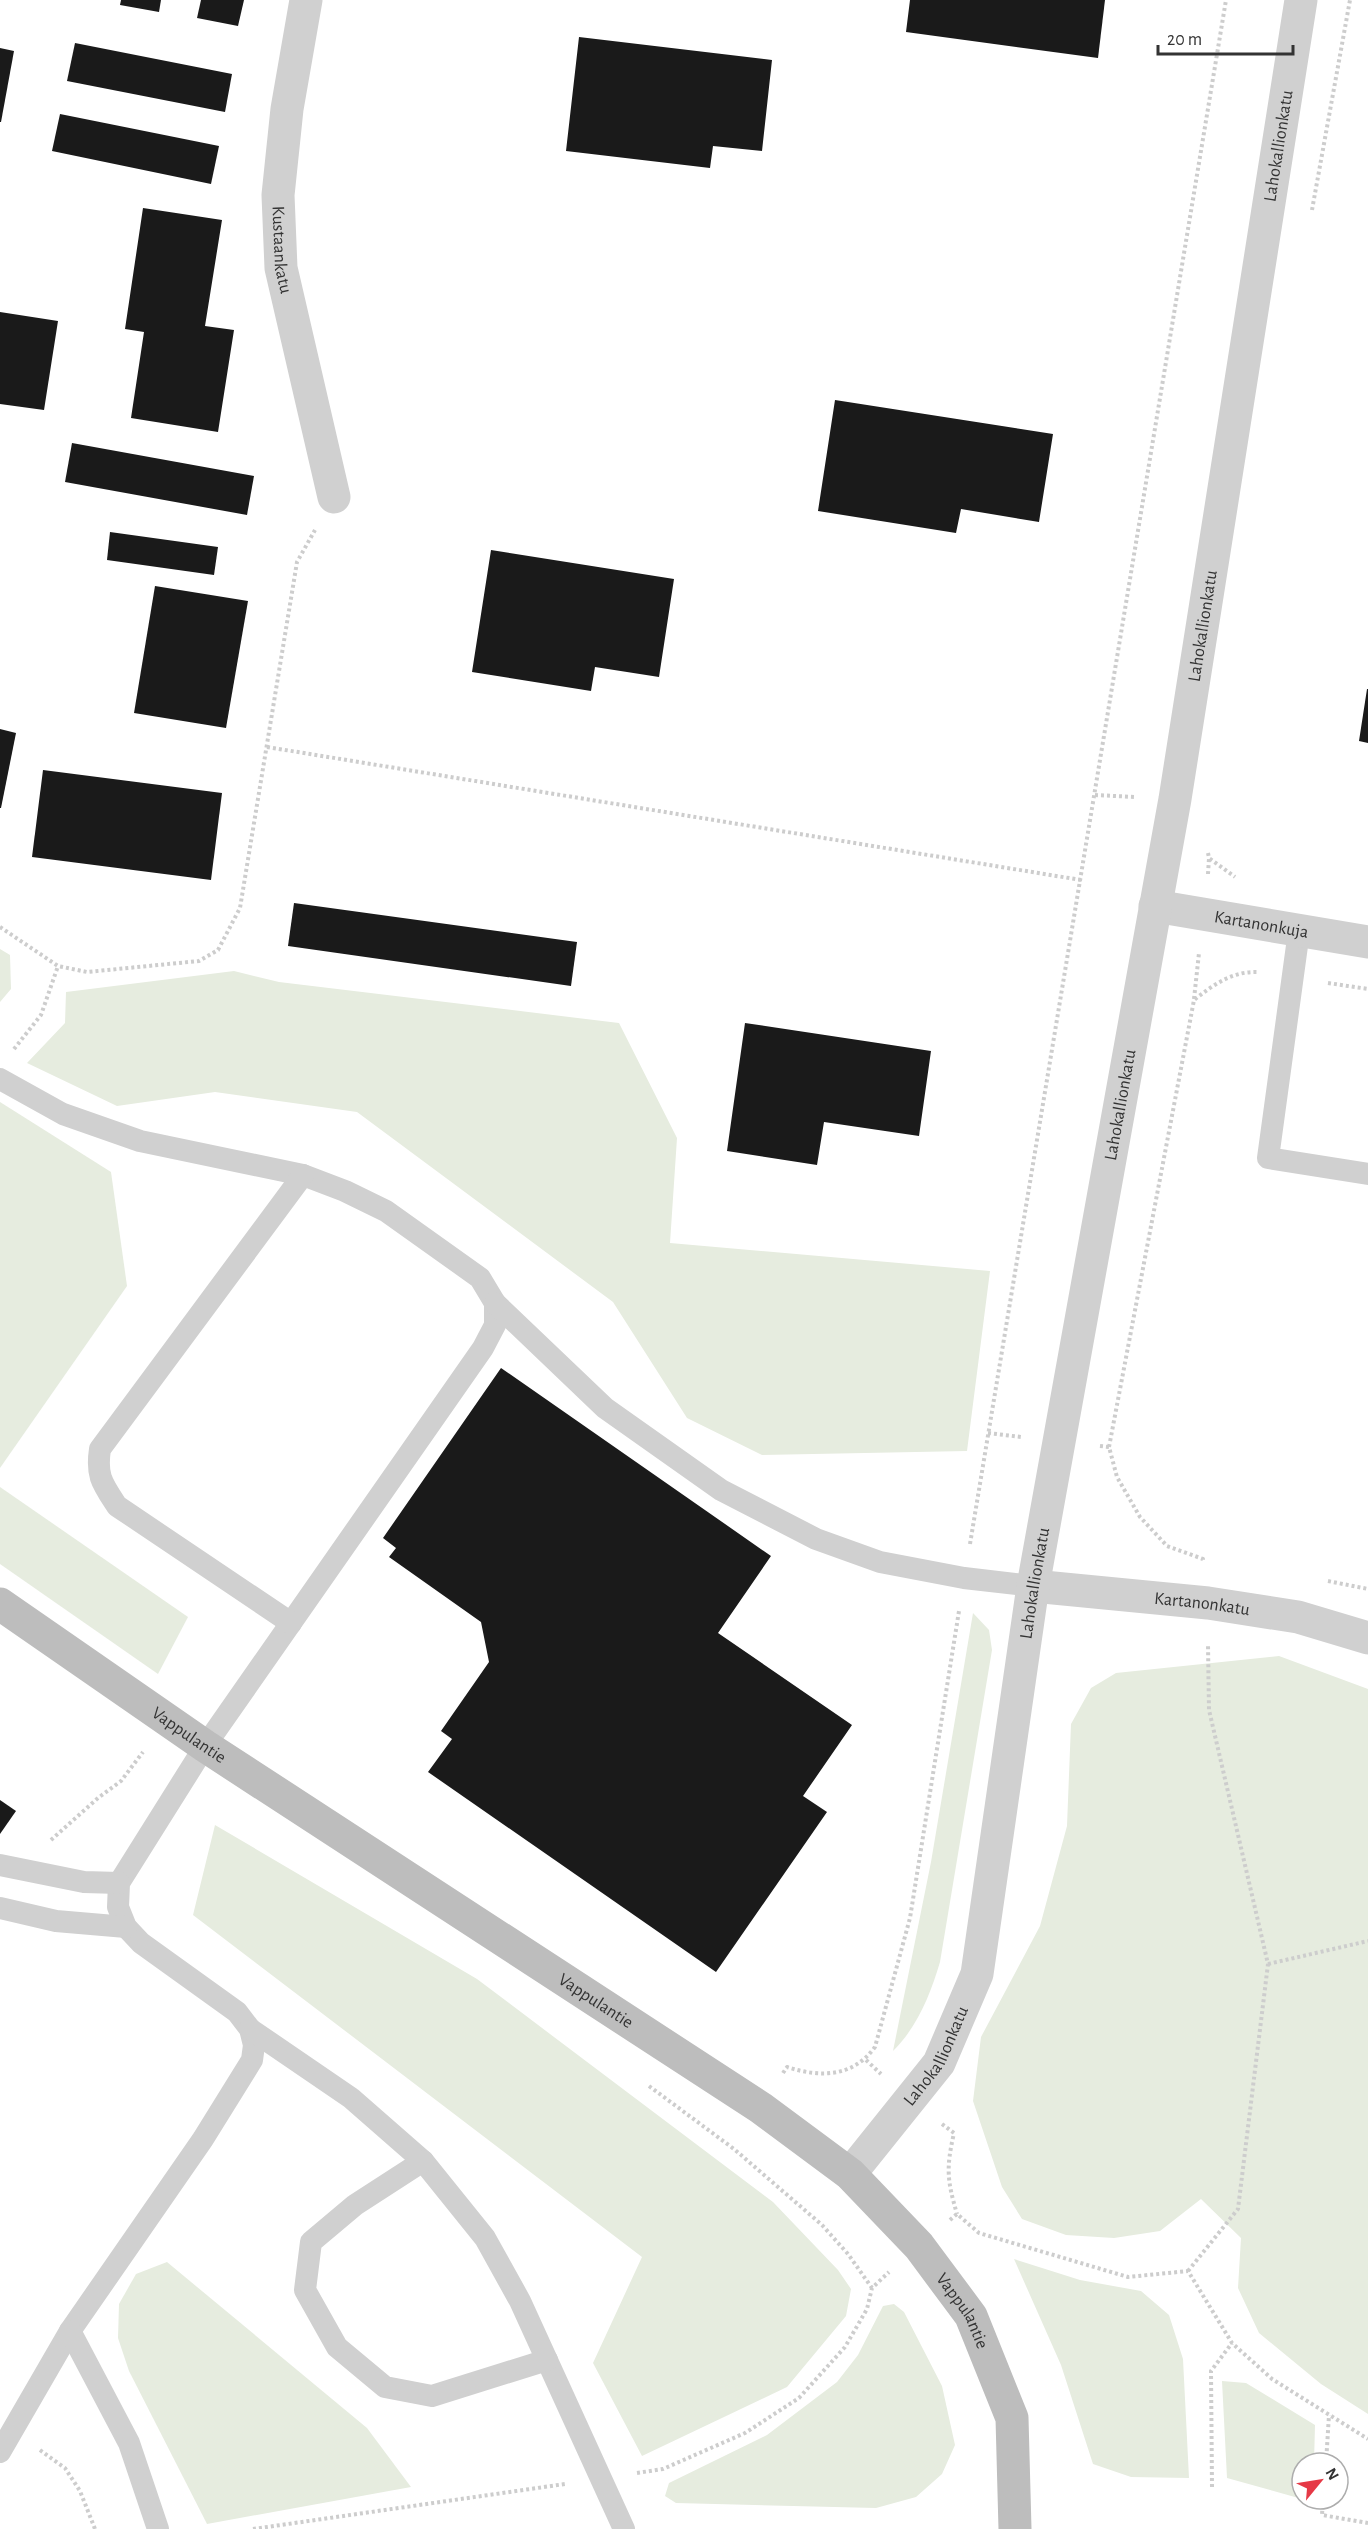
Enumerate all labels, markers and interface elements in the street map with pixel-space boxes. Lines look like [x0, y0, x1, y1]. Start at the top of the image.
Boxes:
scale bar [1158, 18, 1293, 56]
text: 20 m [1167, 31, 1202, 49]
street label: Lahokallionkatu [1261, 89, 1297, 203]
street label: Kustaankatu [268, 206, 295, 295]
street label: Lahokallionkatu [1186, 569, 1221, 683]
street label: Kartanonkuja [1213, 908, 1310, 942]
street label: Lahokallionkatu [1102, 1048, 1140, 1162]
street label: Lahokallionkatu [1017, 1526, 1053, 1640]
street label: Kartanonkatu [1154, 1590, 1251, 1619]
street label: Vappulantie [148, 1704, 229, 1767]
street label: Vappulantie [555, 1971, 636, 2032]
street label: Lahokallionkatu [900, 2004, 972, 2109]
street label: Vappulantie [932, 2270, 991, 2351]
north arrow [1290, 2451, 1350, 2511]
text: N [1322, 2465, 1342, 2483]

